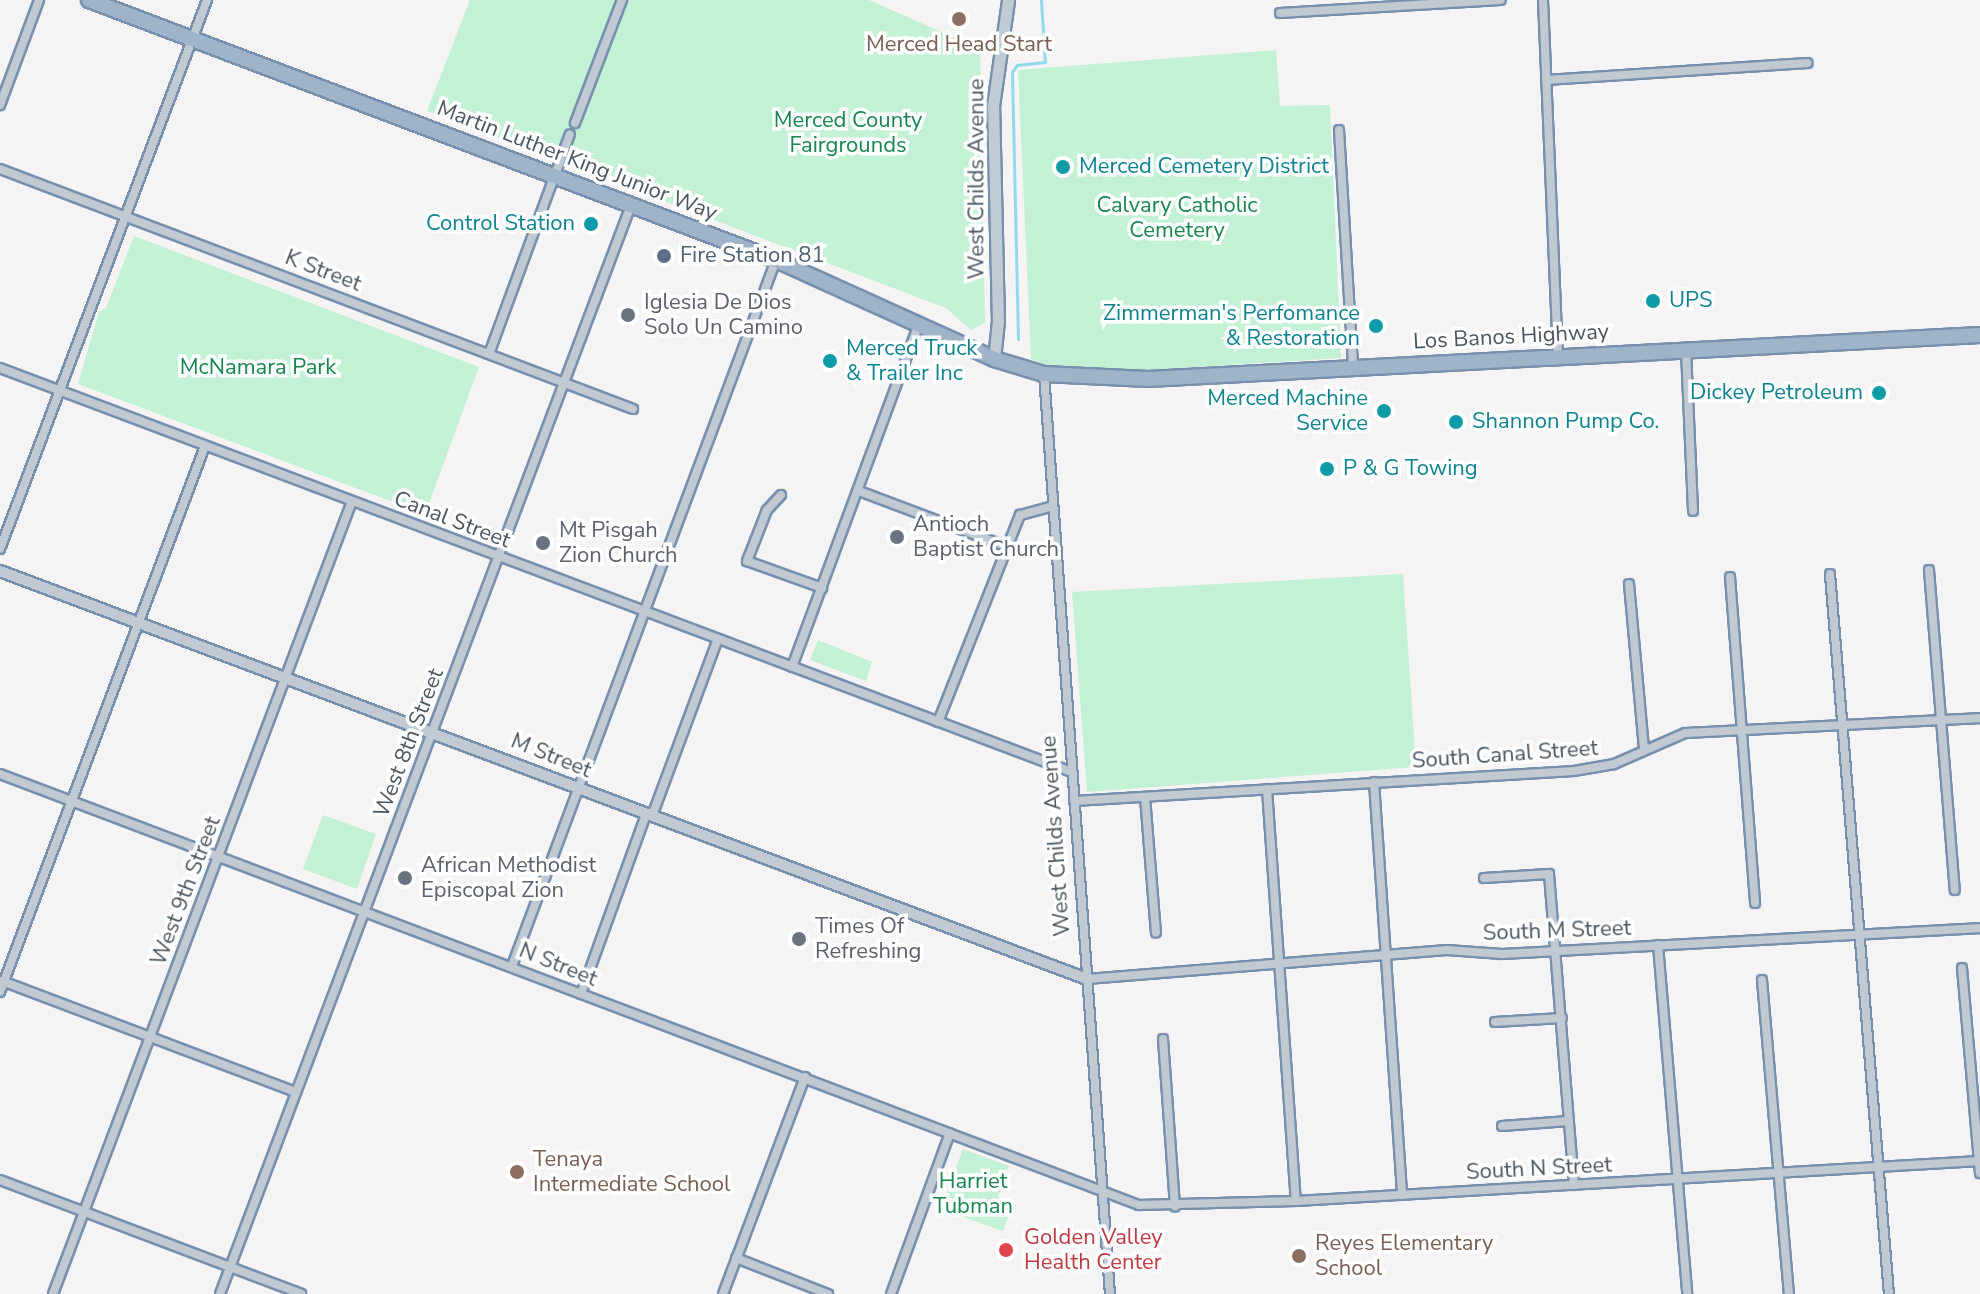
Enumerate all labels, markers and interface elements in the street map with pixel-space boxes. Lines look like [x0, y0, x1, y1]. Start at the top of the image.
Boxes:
marker: Merced Head Start [950, 10, 968, 28]
place label: Merced Head Start [866, 32, 1052, 58]
street label: West Childs Avenue [964, 78, 990, 280]
street label: Martin Luther King Junior Way [433, 95, 721, 227]
park label: Merced County Fairgrounds [774, 107, 922, 158]
place label: Merced Cemetery District [1079, 154, 1329, 180]
marker: Merced Cemetery District [1054, 158, 1072, 176]
park label: Calvary Catholic Cemetery [1097, 192, 1257, 244]
place label: Control Station [426, 211, 575, 237]
marker: Control Station [582, 215, 600, 233]
place label: Fire Station 81 [680, 243, 825, 269]
street label: K Street [281, 244, 365, 298]
marker: Fire Station 81 [655, 247, 673, 265]
place label: UPS [1669, 288, 1712, 314]
place label: Iglesia De Dios Solo Un Camino [644, 289, 803, 340]
marker: UPS [1644, 292, 1662, 310]
place label: Zimmerman's Perfomance & Restoration [1103, 300, 1360, 352]
marker: Iglesia De Dios Solo Un Camino [619, 306, 637, 324]
marker: Zimmerman's Perfomance & Restoration [1367, 317, 1385, 335]
street label: Los Banos Highway [1412, 319, 1610, 355]
place label: Merced Truck & Trailer Inc [846, 335, 977, 386]
marker: Merced Truck & Trailer Inc [821, 352, 839, 370]
park label: McNamara Park [180, 355, 336, 381]
place label: Dickey Petroleum [1690, 380, 1863, 406]
marker: Dickey Petroleum [1870, 384, 1888, 402]
place label: Merced Machine Service [1207, 385, 1368, 436]
marker: Merced Machine Service [1375, 402, 1393, 420]
place label: Shannon Pump Co. [1472, 409, 1659, 435]
marker: Shannon Pump Co. [1447, 413, 1465, 431]
place label: P & G Towing [1343, 456, 1478, 482]
marker: P & G Towing [1318, 460, 1336, 478]
street label: Canal Street [390, 486, 514, 554]
place label: Antioch Baptist Church [913, 511, 1059, 562]
place label: Mt Pisgah Zion Church [559, 517, 678, 568]
marker: Antioch Baptist Church [888, 528, 906, 546]
marker: Mt Pisgah Zion Church [534, 534, 552, 552]
street label: West 8th Street [368, 665, 450, 821]
street label: M Street [507, 728, 595, 784]
street label: West Childs Avenue [1036, 735, 1076, 937]
street label: South Canal Street [1411, 735, 1599, 775]
street label: West 9th Street [145, 813, 227, 969]
place label: African Methodist Episcopal Zion [421, 852, 596, 904]
marker: African Methodist Episcopal Zion [396, 869, 414, 887]
place label: Times Of Refreshing [815, 913, 921, 964]
street label: South M Street [1482, 915, 1632, 947]
marker: Times Of Refreshing [790, 930, 808, 948]
street label: N Street [515, 937, 601, 993]
place label: Tenaya Intermediate School [533, 1146, 731, 1198]
street label: South N Street [1465, 1152, 1613, 1186]
marker: Tenaya Intermediate School [508, 1163, 526, 1181]
park label: Harriet Tubman [933, 1168, 1013, 1220]
place label: Golden Valley Health Center [1024, 1224, 1163, 1276]
place label: Reyes Elementary School [1315, 1230, 1493, 1282]
marker: Golden Valley Health Center [995, 1239, 1017, 1261]
marker: Reyes Elementary School [1290, 1247, 1308, 1265]

